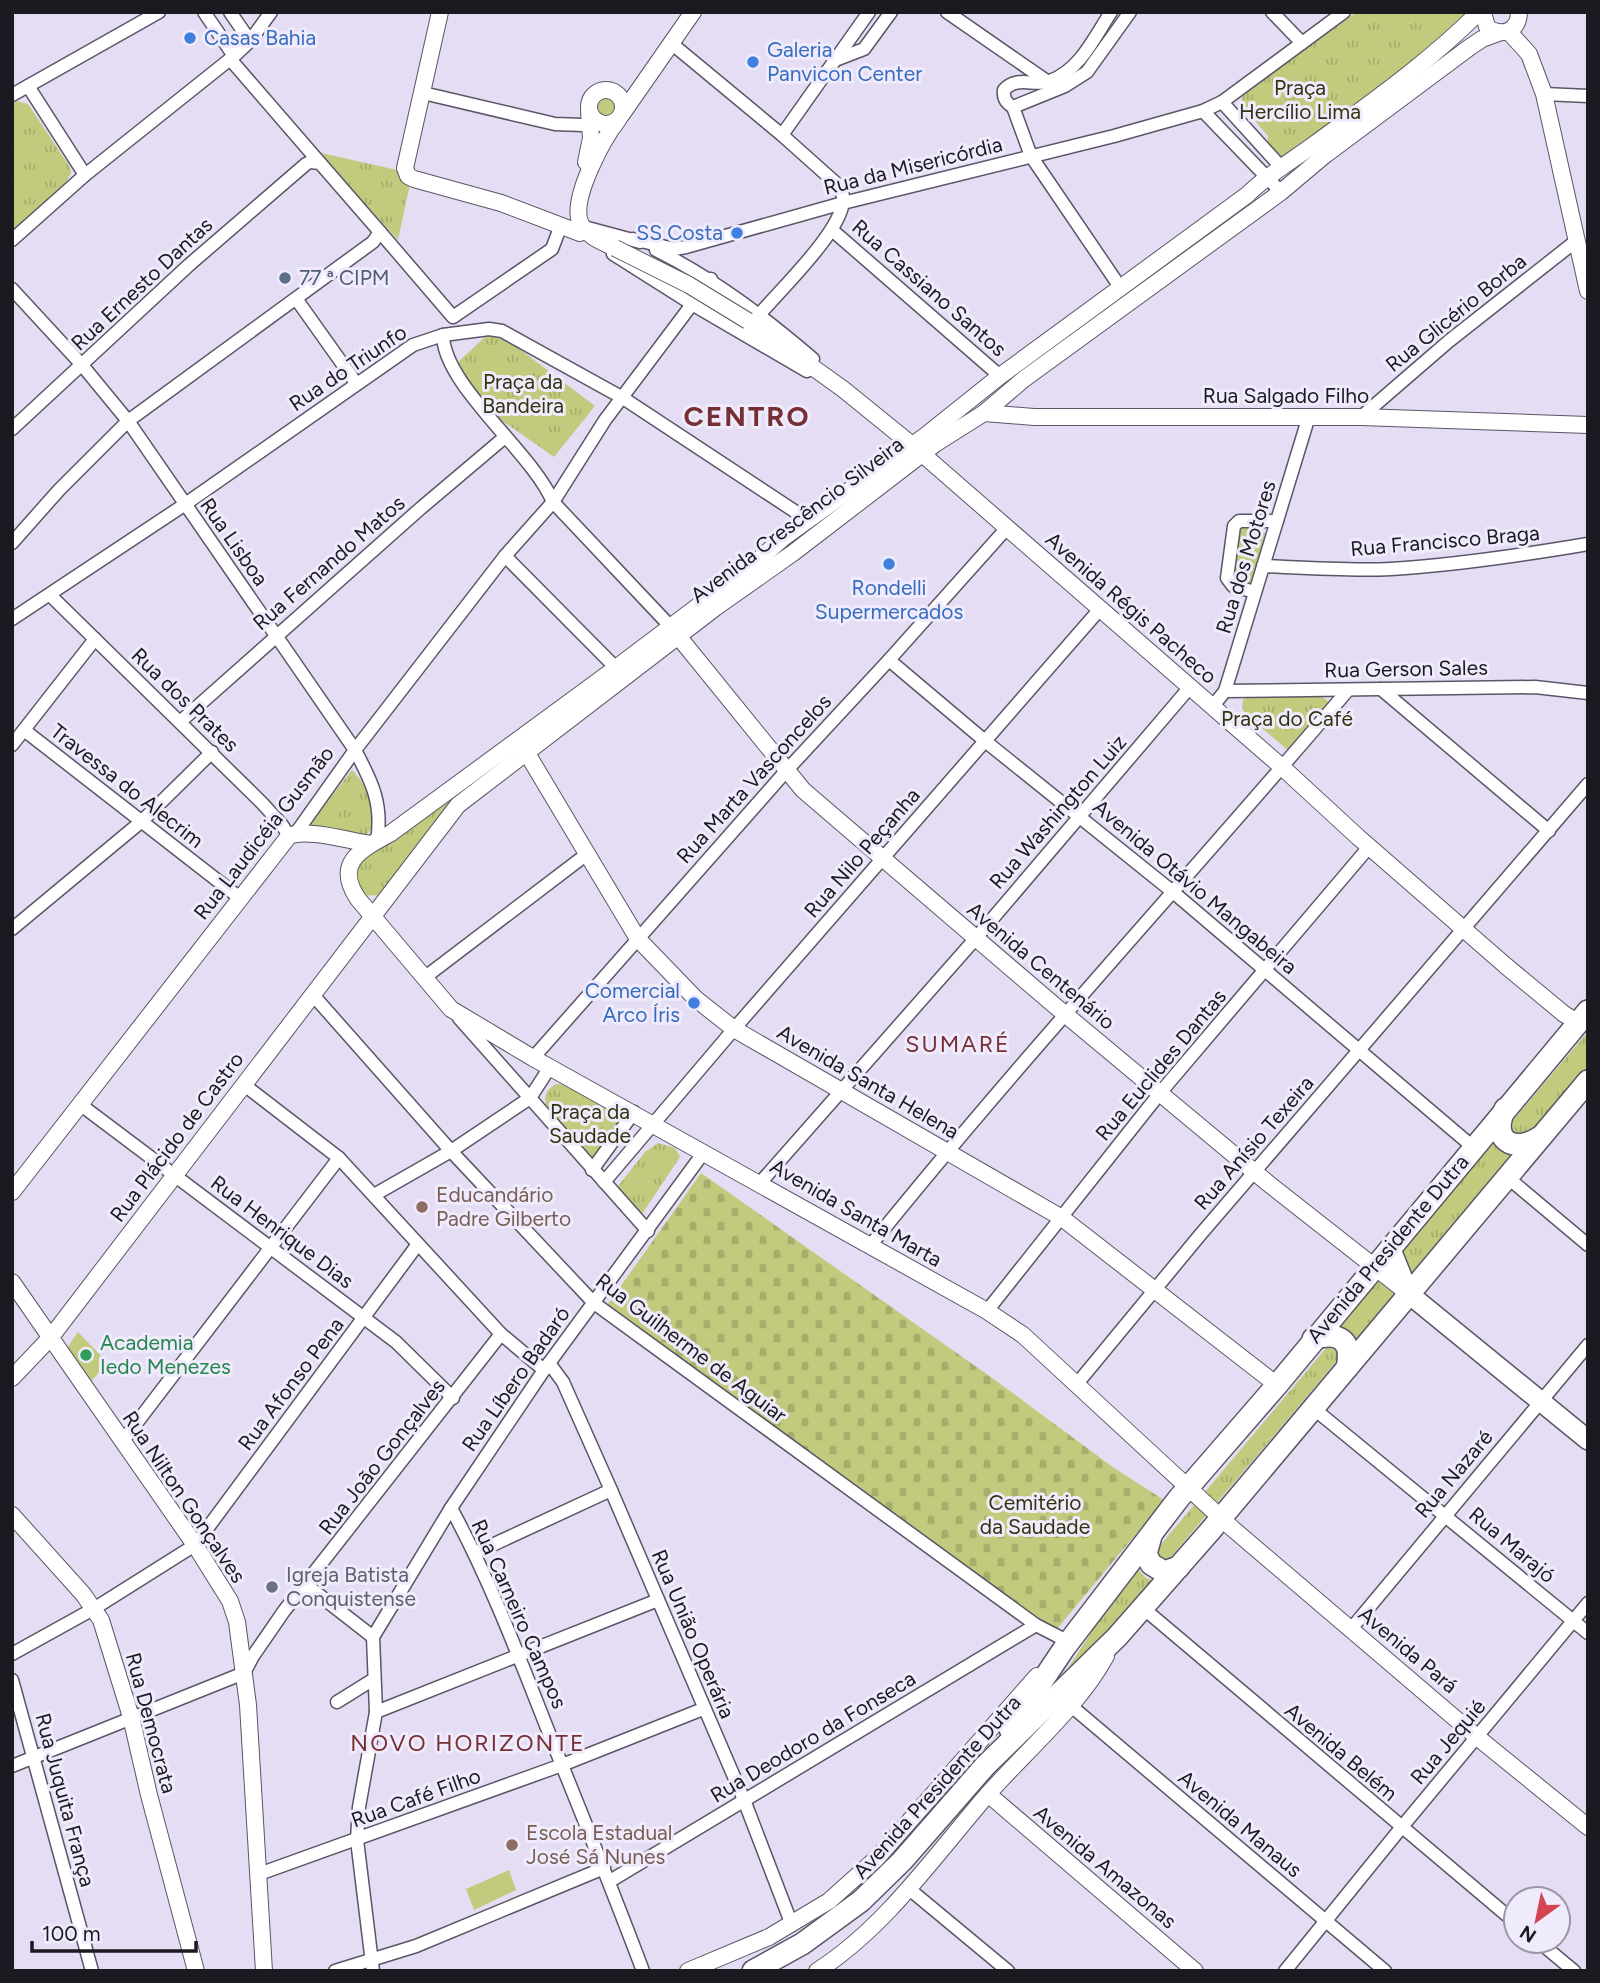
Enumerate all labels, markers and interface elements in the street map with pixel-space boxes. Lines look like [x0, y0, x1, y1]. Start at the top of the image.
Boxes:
place label: Casas Bahia [204, 25, 316, 50]
marker: Casas Bahia [182, 30, 198, 46]
place label: Galeria Panvicon Center [767, 37, 922, 86]
marker: Galeria Panvicon Center [745, 54, 761, 70]
park label: Praça Hercílio Lima [1239, 75, 1361, 124]
street label: Rua da Misericórdia [821, 131, 1005, 200]
street label: Rua Ernesto Dantas [66, 212, 217, 355]
street label: Rua Cassiano Santos [847, 214, 1012, 361]
place label: SS Costa [636, 220, 723, 245]
marker: SS Costa [729, 225, 745, 241]
street label: Rua Glicério Borba [1380, 248, 1531, 377]
place label: 77 ª CIPM [299, 265, 390, 290]
marker: 77 ª CIPM [277, 270, 293, 286]
street label: Rua do Triunfo [284, 319, 411, 416]
park label: Praça da Bandeira [482, 369, 564, 418]
street label: Rua Salgado Filho [1203, 383, 1369, 408]
district label: CENTRO [684, 399, 810, 433]
street label: Avenida Crescêncio Silveira [685, 431, 908, 608]
street label: Rua dos Motores [1210, 477, 1281, 636]
street label: Rua Fernando Matos [248, 490, 410, 635]
street label: Rua Lisboa [195, 493, 274, 590]
street label: Rua Francisco Braga [1349, 520, 1541, 561]
street label: Avenida Régis Pacheco [1041, 527, 1222, 689]
marker: Rondelli Supermercados [881, 556, 897, 572]
place label: Rondelli Supermercados [815, 575, 963, 624]
street label: Rua dos Prates [127, 642, 244, 757]
street label: Rua Gerson Sales [1324, 655, 1488, 682]
street label: Rua Marta Vasconcelos [671, 689, 836, 868]
park label: Praça do Café [1221, 706, 1353, 731]
street label: Travessa do Alecrim [46, 718, 209, 853]
street label: Rua Washington Luiz [984, 730, 1131, 894]
street label: Rua Laudicéia Gusmão [188, 741, 339, 924]
street label: Rua Nilo Peçanha [799, 783, 925, 923]
street label: Avenida Otávio Mangabeira [1088, 794, 1302, 979]
street label: Avenida Centenário [962, 897, 1120, 1035]
place label: Comercial Arco Íris [585, 978, 680, 1027]
street label: Rua Euclides Dantas [1090, 984, 1231, 1145]
marker: Comercial Arco Íris [686, 995, 702, 1011]
street label: Avenida Santa Helena [773, 1019, 964, 1144]
district label: SUMARÉ [905, 1030, 1011, 1058]
street label: Rua Plácido de Castro [105, 1047, 249, 1226]
street label: Rua Anísio Texeira [1189, 1071, 1319, 1215]
park label: Praça da Saudade [549, 1099, 631, 1148]
street label: Avenida Presidente Dutra [1302, 1149, 1474, 1348]
street label: Avenida Santa Marta [766, 1153, 947, 1272]
street label: Rua Henrique Dias [206, 1170, 359, 1293]
place label: Educandário Padre Gilberto [436, 1182, 571, 1231]
marker: Educandário Padre Gilberto [414, 1199, 430, 1215]
street label: Rua Guilherme de Aguiar [591, 1268, 792, 1428]
street label: Rua Líbero Badaró [456, 1302, 575, 1456]
street label: Rua Afonso Pena [233, 1312, 349, 1455]
place label: Academia Iedo Menezes [100, 1330, 231, 1379]
marker: Academia Iedo Menezes [78, 1347, 94, 1363]
street label: Rua João Gonçalves [313, 1374, 450, 1539]
street label: Rua Nilton Gonçalves [118, 1406, 251, 1587]
street label: Rua Nazaré [1410, 1425, 1498, 1523]
park label: Cemitério da Saudade [980, 1490, 1090, 1539]
street label: Rua Marajó [1464, 1501, 1561, 1588]
street label: Rua Carneiro Campos [466, 1515, 572, 1712]
street label: Rua União Operária [647, 1546, 740, 1722]
place label: Igreja Batista Conquistense [286, 1562, 416, 1611]
marker: Igreja Batista Conquistense [264, 1579, 280, 1595]
street label: Avenida Pará [1354, 1601, 1463, 1698]
street label: Rua Democrata [121, 1650, 182, 1796]
street label: Rua Deodoro da Fonseca [706, 1665, 920, 1808]
street label: Avenida Presidente Dutra [848, 1690, 1026, 1884]
street label: Rua Jequié [1405, 1694, 1490, 1789]
street label: Avenida Belém [1280, 1697, 1403, 1806]
street label: Rua Juquita França [30, 1710, 101, 1889]
district label: NOVO HORIZONTE [350, 1729, 586, 1757]
street label: Rua Café Filho [348, 1763, 484, 1832]
street label: Avenida Manaus [1174, 1765, 1307, 1882]
street label: Avenida Amazonas [1029, 1800, 1182, 1934]
place label: Escola Estadual José Sá Nunes [526, 1820, 672, 1869]
marker: Escola Estadual José Sá Nunes [504, 1837, 520, 1853]
north arrow [1502, 1885, 1572, 1955]
scale bar [32, 1910, 196, 1954]
text: N [1516, 1920, 1540, 1947]
text: 100 m [42, 1921, 101, 1946]

